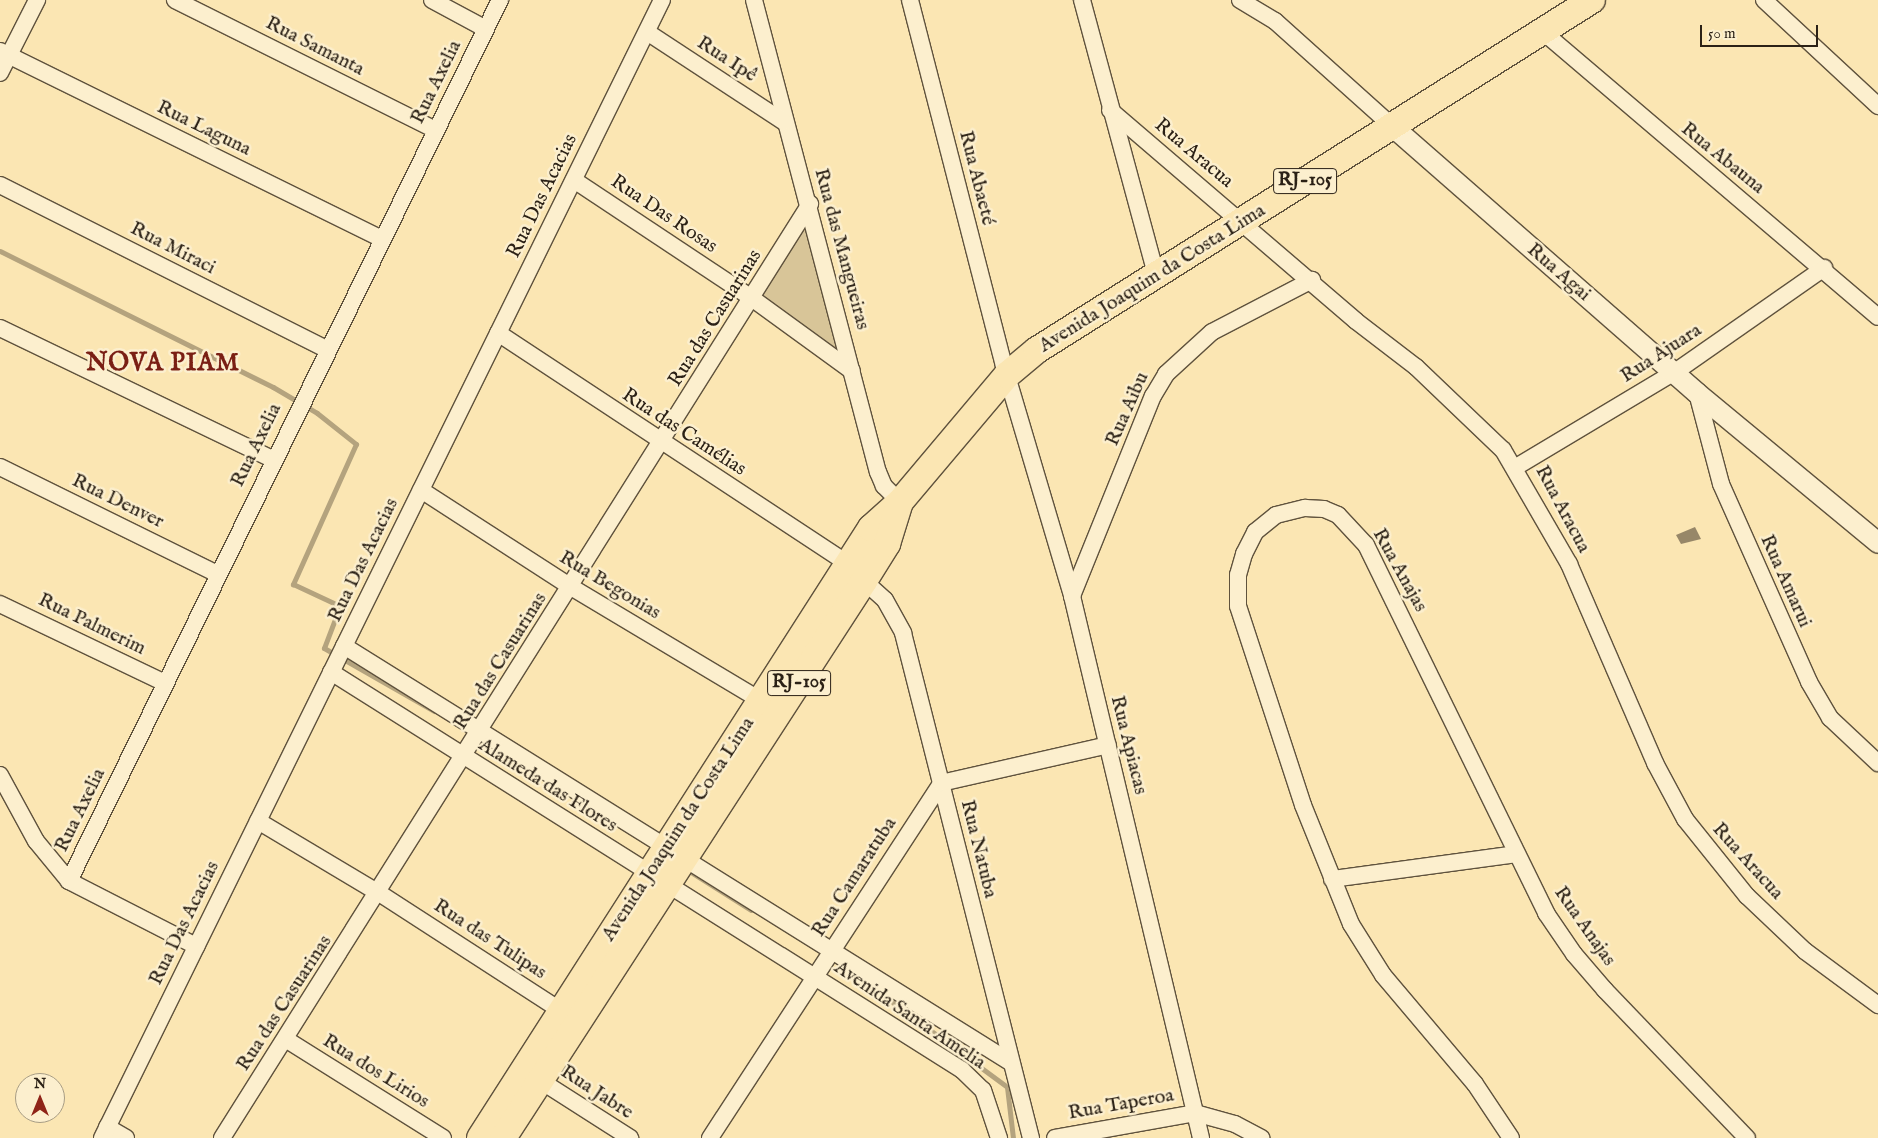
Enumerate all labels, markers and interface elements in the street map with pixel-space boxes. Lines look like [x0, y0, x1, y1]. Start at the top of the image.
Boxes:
street label: Rua Samanta [262, 11, 368, 81]
scale bar [1703, 15, 1820, 47]
text: 50 m [1708, 24, 1736, 43]
street label: Rua Ipê [692, 31, 762, 87]
street label: Rua Axelia [405, 36, 467, 128]
street label: Rua Laguna [153, 95, 255, 161]
street label: Rua Aracua [1150, 113, 1238, 193]
street label: Rua Abauna [1676, 117, 1770, 199]
street label: Rua Abaeté [954, 128, 1000, 228]
street label: Rua Das Acacias [502, 130, 582, 262]
road number: RJ-105 [1272, 165, 1338, 198]
street label: Rua das Mangueiras [809, 166, 875, 332]
street label: Rua Das Rosas [606, 170, 722, 258]
street label: Avenida Joaquim da Costa Lima [1034, 198, 1270, 358]
street label: Rua Miraci [126, 216, 220, 280]
street label: Rua Agai [1522, 238, 1596, 306]
street label: Rua das Casuarinas [663, 245, 767, 391]
street label: Rua Ajuara [1616, 318, 1706, 388]
district label: NOVA PIAM [85, 348, 241, 378]
street label: Rua Aibu [1100, 368, 1154, 450]
street label: Rua das Camélias [617, 383, 751, 481]
street label: Rua Axelia [225, 399, 287, 491]
street label: Rua Aracua [1530, 461, 1596, 557]
street label: Rua Denver [68, 468, 168, 534]
street label: Rua Das Acacias [323, 494, 403, 626]
street label: Rua Anajas [1367, 524, 1433, 616]
street label: Rua Amarui [1755, 531, 1817, 631]
street label: Rua Begonias [555, 545, 665, 625]
street label: Rua Palmerim [34, 588, 150, 660]
street label: Rua das Casuarinas [448, 588, 552, 734]
road number: RJ-105 [766, 666, 832, 700]
street label: Rua Apiacas [1105, 693, 1153, 797]
street label: Avenida Joaquim da Costa Lima [596, 712, 760, 946]
street label: Alameda das Flores [474, 733, 622, 837]
street label: Rua Axelia [49, 764, 111, 856]
street label: Rua Natuba [955, 797, 1003, 901]
street label: Rua Camaratuba [806, 813, 902, 941]
street label: Rua Aracua [1707, 817, 1789, 905]
street label: Rua Das Acacias [144, 857, 224, 989]
street label: Rua Anajas [1549, 882, 1621, 970]
street label: Rua das Tulipas [429, 894, 551, 984]
street label: Rua das Casuarinas [231, 931, 337, 1075]
street label: Avenida Santa Amelia [830, 955, 990, 1075]
street label: Rua dos Lirios [318, 1029, 434, 1113]
street label: Rua Jabre [556, 1060, 638, 1124]
north arrow [15, 1073, 65, 1123]
text: N [34, 1075, 46, 1093]
street label: Rua Taperoa [1066, 1083, 1176, 1125]

